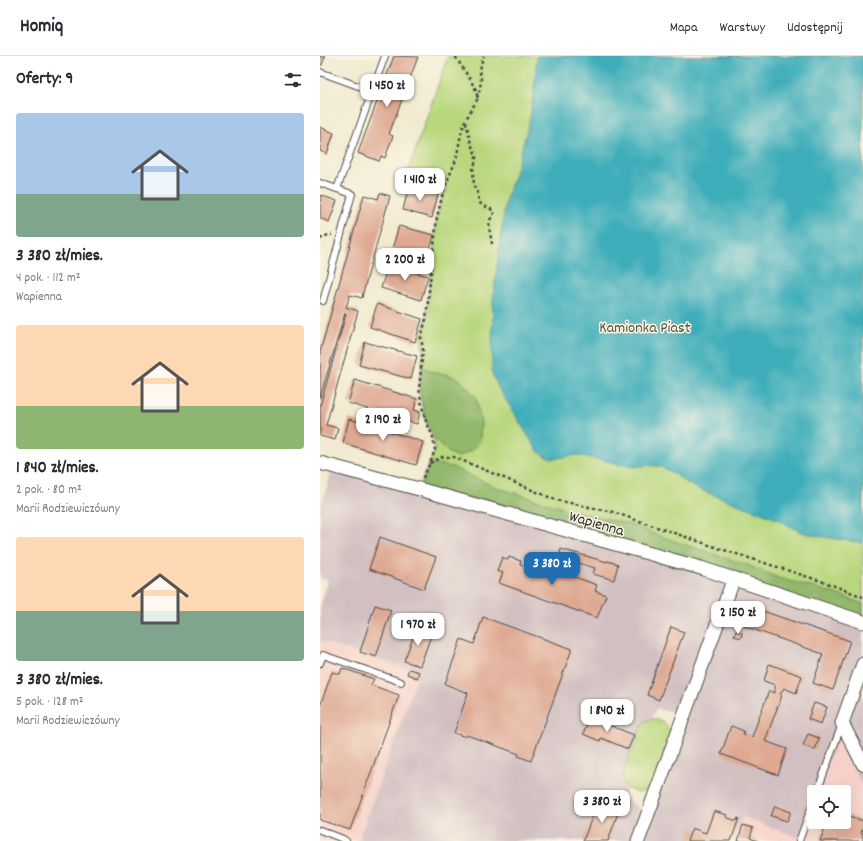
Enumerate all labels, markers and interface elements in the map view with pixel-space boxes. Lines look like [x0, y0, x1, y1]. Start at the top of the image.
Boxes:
text: Homiq [20, 14, 63, 41]
text: Mapa [670, 18, 698, 38]
text: Warstwy [720, 18, 765, 38]
text: Udostępnij [787, 18, 843, 38]
text: Oferty: 9 [16, 68, 73, 92]
icon: filters [282, 69, 304, 91]
pin: 1 450 zł [346, 74, 428, 108]
text: 1 450 zł [369, 77, 405, 96]
icon: home [124, 139, 196, 211]
pin: 1 410 zł [379, 168, 461, 202]
text: 1 410 zł [404, 171, 436, 190]
text: 3 380 zł/mies. [16, 245, 103, 269]
pin: 2 200 zł [364, 248, 446, 282]
text: 2 200 zł [385, 251, 425, 270]
text: 4 pok. · 112 m² [16, 269, 81, 288]
text: Wapienna [16, 288, 62, 307]
park label: Kamionka Piast [599, 317, 691, 340]
icon: home [124, 351, 196, 423]
pin: 2 190 zł [342, 408, 424, 442]
text: 2 190 zł [365, 411, 401, 430]
text: 1 840 zł/mies. [16, 457, 99, 481]
text: 2 pok. · 80 m² [16, 481, 82, 500]
text: Marii Rodziewiczówny [16, 500, 120, 519]
street label: Wapienna [566, 506, 627, 543]
pin: 3 380 zł [511, 552, 593, 586]
text: 3 380 zł [533, 555, 571, 574]
icon: home [124, 563, 196, 635]
pin: 2 150 zł [697, 601, 779, 635]
text: 2 150 zł [720, 604, 756, 623]
pin: 1 970 zł [377, 613, 459, 647]
text: 1 970 zł [400, 616, 436, 635]
text: 3 380 zł/mies. [16, 669, 103, 693]
text: 5 pok. · 128 m² [16, 693, 84, 712]
pin: 1 840 zł [566, 699, 648, 733]
text: 1 840 zł [590, 702, 624, 721]
text: Marii Rodziewiczówny [16, 712, 120, 731]
map controls [807, 785, 851, 829]
button: locate [807, 785, 851, 829]
pin: 3 380 zł [561, 790, 643, 824]
text: 3 380 zł [583, 793, 621, 812]

